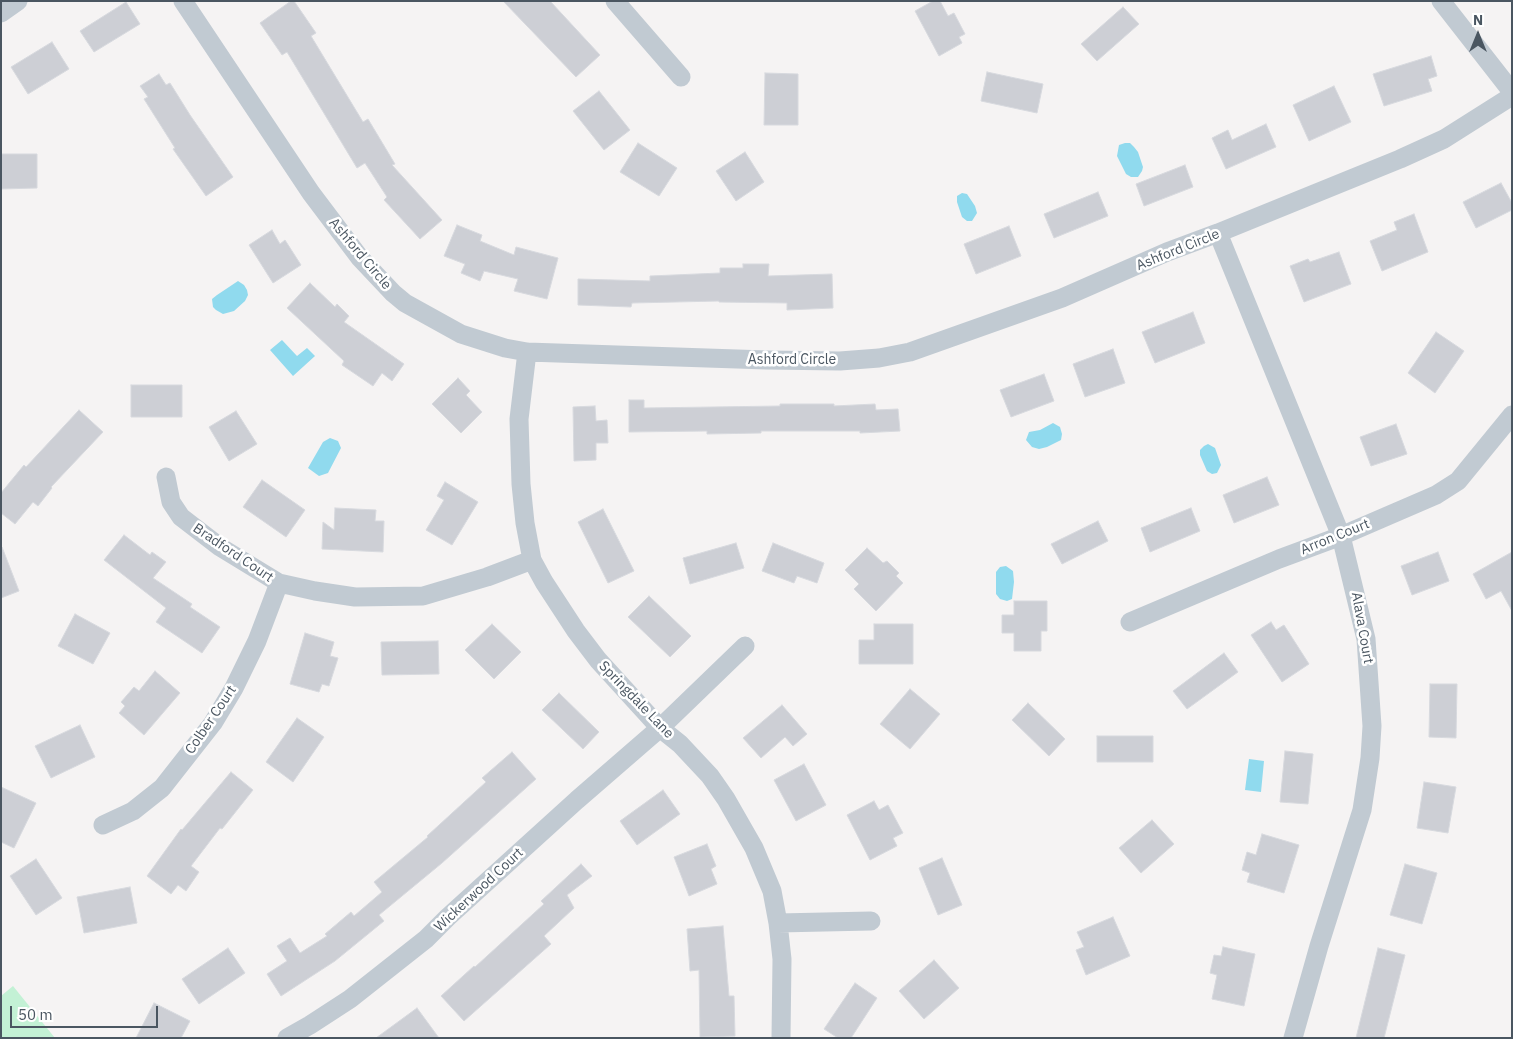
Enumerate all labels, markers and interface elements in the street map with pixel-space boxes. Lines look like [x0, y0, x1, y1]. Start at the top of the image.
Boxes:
north arrow [1453, 10, 1503, 60]
text: N [1473, 11, 1483, 29]
street label: Ashford Circle [325, 215, 395, 293]
street label: Ashford Circle [1134, 226, 1222, 274]
street label: Ashford Circle [748, 352, 836, 368]
street label: Arron Court [1298, 516, 1372, 558]
street label: Bradford Court [190, 520, 276, 586]
street label: Alava Court [1347, 591, 1377, 665]
street label: Springdale Lane [595, 658, 677, 742]
street label: Colber Court [182, 682, 240, 758]
street label: Wickerwood Court [431, 844, 527, 936]
scale bar [12, 996, 160, 1028]
text: 50 m [18, 1005, 53, 1024]

